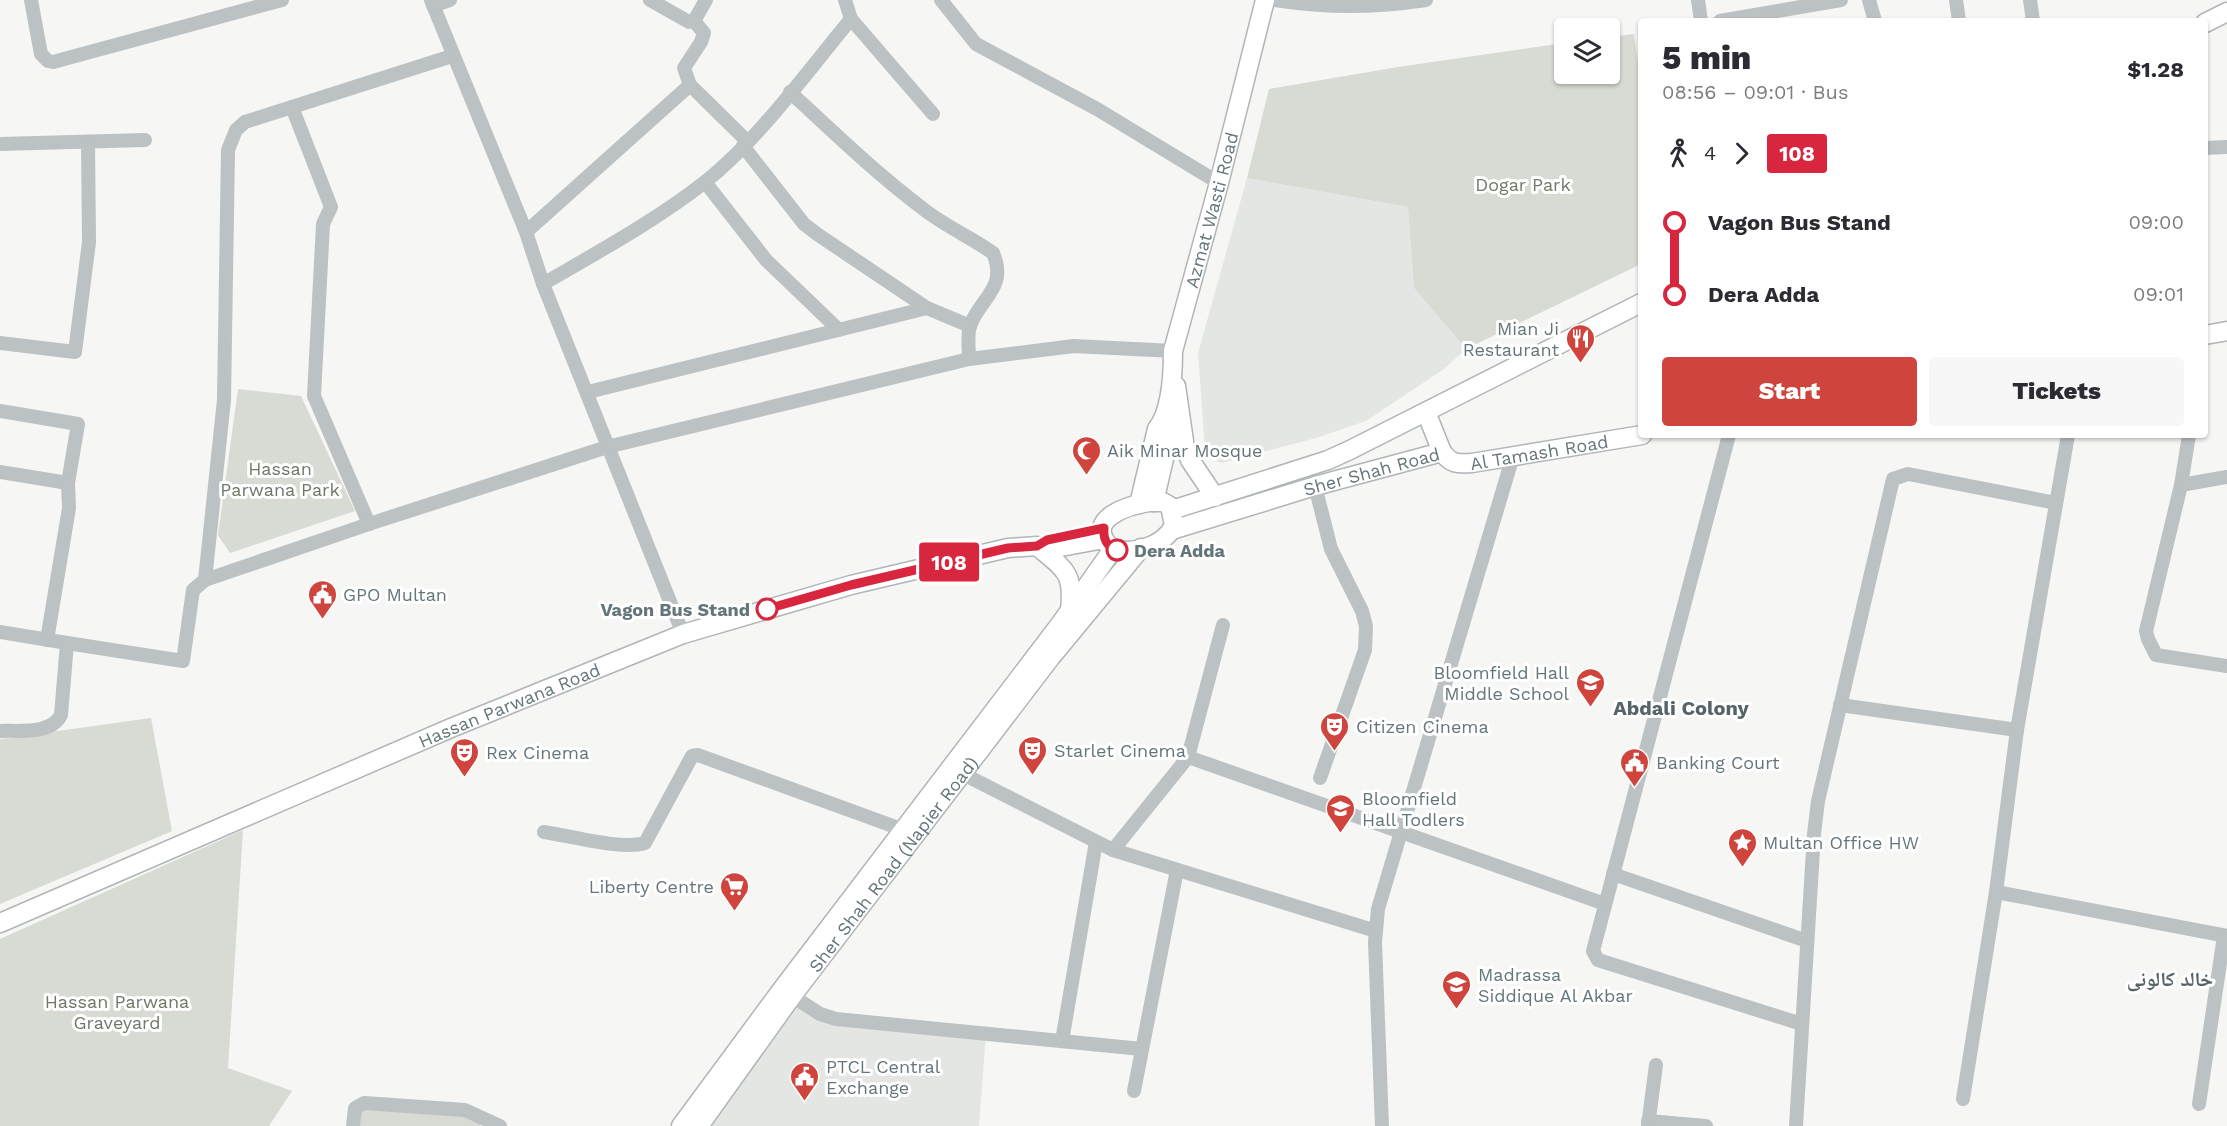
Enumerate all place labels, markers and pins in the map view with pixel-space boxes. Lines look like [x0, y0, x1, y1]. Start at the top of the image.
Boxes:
place label: Mian Ji Restaurant [1463, 318, 1559, 360]
restaurant icon: Mian Ji Restaurant [1564, 322, 1596, 364]
mosque icon: Aik Minar Mosque [1070, 434, 1102, 476]
place label: Aik Minar Mosque [1107, 440, 1262, 461]
marker: Dera Adda [1106, 539, 1128, 561]
place label: Dera Adda [1134, 540, 1225, 561]
public building icon: GPO Multan [306, 578, 338, 620]
place label: GPO Multan [343, 584, 447, 605]
marker: Vagon Bus Stand [756, 598, 778, 620]
place label: Vagon Bus Stand [600, 599, 750, 620]
place label: Bloomfield Hall Middle School [1434, 662, 1569, 704]
school or university icon: Bloomfield Hall Middle School [1574, 666, 1606, 708]
theatre icon: Citizen Cinema [1319, 710, 1351, 752]
place label: Citizen Cinema [1356, 716, 1489, 737]
theatre icon: Starlet Cinema [1017, 734, 1049, 776]
theatre icon: Rex Cinema [449, 736, 481, 778]
place label: Starlet Cinema [1054, 740, 1186, 761]
place label: Rex Cinema [486, 742, 589, 763]
public building icon: Banking Court [1619, 746, 1651, 788]
place label: Banking Court [1656, 752, 1780, 773]
place label: Bloomfield Hall Todlers [1362, 788, 1465, 830]
school or university icon: Bloomfield Hall Todlers [1325, 792, 1357, 834]
place icon: Multan Office HW [1726, 826, 1758, 868]
place label: Multan Office HW [1763, 832, 1919, 853]
supermarket icon: Liberty Centre [719, 870, 751, 912]
place label: Liberty Centre [589, 876, 714, 897]
place label: Madrassa Siddique Al Akbar [1478, 964, 1633, 1006]
school or university icon: Madrassa Siddique Al Akbar [1441, 968, 1473, 1010]
place label: PTCL Central Exchange [826, 1056, 941, 1098]
public building icon: PTCL Central Exchange [789, 1060, 821, 1102]

